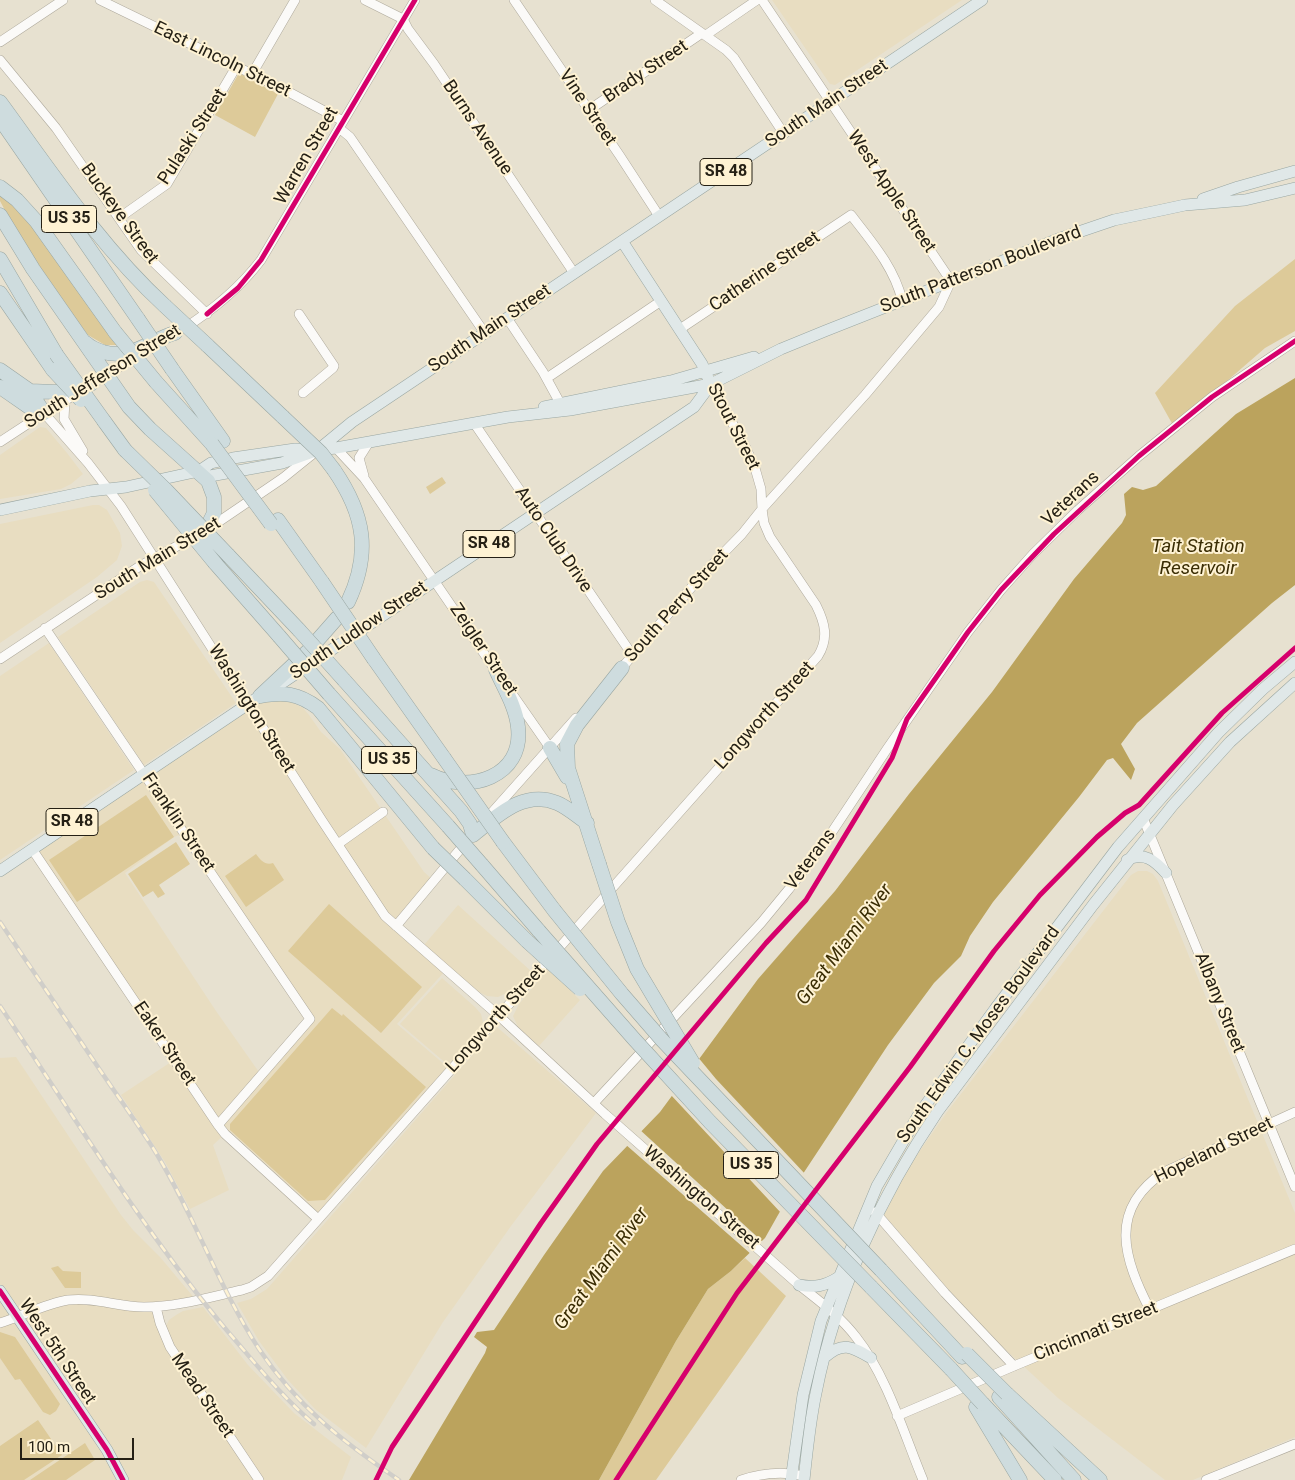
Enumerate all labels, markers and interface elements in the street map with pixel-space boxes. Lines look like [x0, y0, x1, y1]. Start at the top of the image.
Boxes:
street label: East Lincoln Street [150, 17, 294, 103]
street label: Brady Street [600, 36, 692, 108]
street label: South Main Street [762, 55, 892, 153]
street label: Vine Street [554, 66, 620, 150]
street label: Burns Avenue [437, 76, 517, 180]
street label: Pulaski Street [154, 85, 232, 189]
street label: Warren Street [270, 103, 344, 209]
street label: West Apple Street [842, 127, 940, 257]
road number: SR 48 [700, 158, 752, 186]
street label: Buckeye Street [75, 160, 163, 268]
road number: US 35 [42, 205, 96, 232]
street label: South Patterson Boulevard [878, 222, 1084, 318]
street label: Catherine Street [706, 227, 824, 317]
street label: South Main Street [425, 280, 555, 378]
street label: South Jefferson Street [21, 320, 185, 434]
street label: Stout Street [702, 380, 764, 474]
street label: Veterans [1038, 467, 1104, 531]
street label: Auto Club Drive [510, 483, 596, 597]
street label: South Main Street [91, 513, 225, 605]
road number: SR 48 [463, 530, 515, 558]
water label: Tait Station Reservoir [1151, 536, 1245, 580]
street label: South Perry Street [621, 545, 733, 667]
street label: South Ludlow Street [286, 577, 432, 685]
street label: Zeigler Street [444, 600, 522, 700]
street label: Washington Street [203, 641, 299, 777]
street label: Longworth Street [711, 657, 819, 775]
road number: US 35 [362, 746, 416, 774]
street label: Franklin Street [137, 769, 219, 877]
road number: SR 48 [46, 809, 98, 836]
street label: Veterans [781, 825, 841, 895]
water label: Great Miami River [792, 880, 898, 1010]
street label: South Edwin C. Moses Boulevard [893, 922, 1065, 1148]
street label: Albany Street [1189, 950, 1249, 1056]
street label: Longworth Street [442, 960, 550, 1078]
street label: Eaker Street [128, 998, 200, 1090]
street label: Hopeland Street [1151, 1113, 1277, 1189]
street label: Washington Street [638, 1142, 764, 1254]
road number: US 35 [724, 1152, 778, 1178]
water label: Great Miami River [550, 1203, 654, 1335]
street label: West 5th Street [14, 1295, 100, 1409]
street label: Cincinnati Street [1031, 1297, 1161, 1367]
street label: Mead Street [166, 1350, 238, 1442]
scale bar [22, 1428, 136, 1460]
text: 100 m [28, 1438, 70, 1456]

